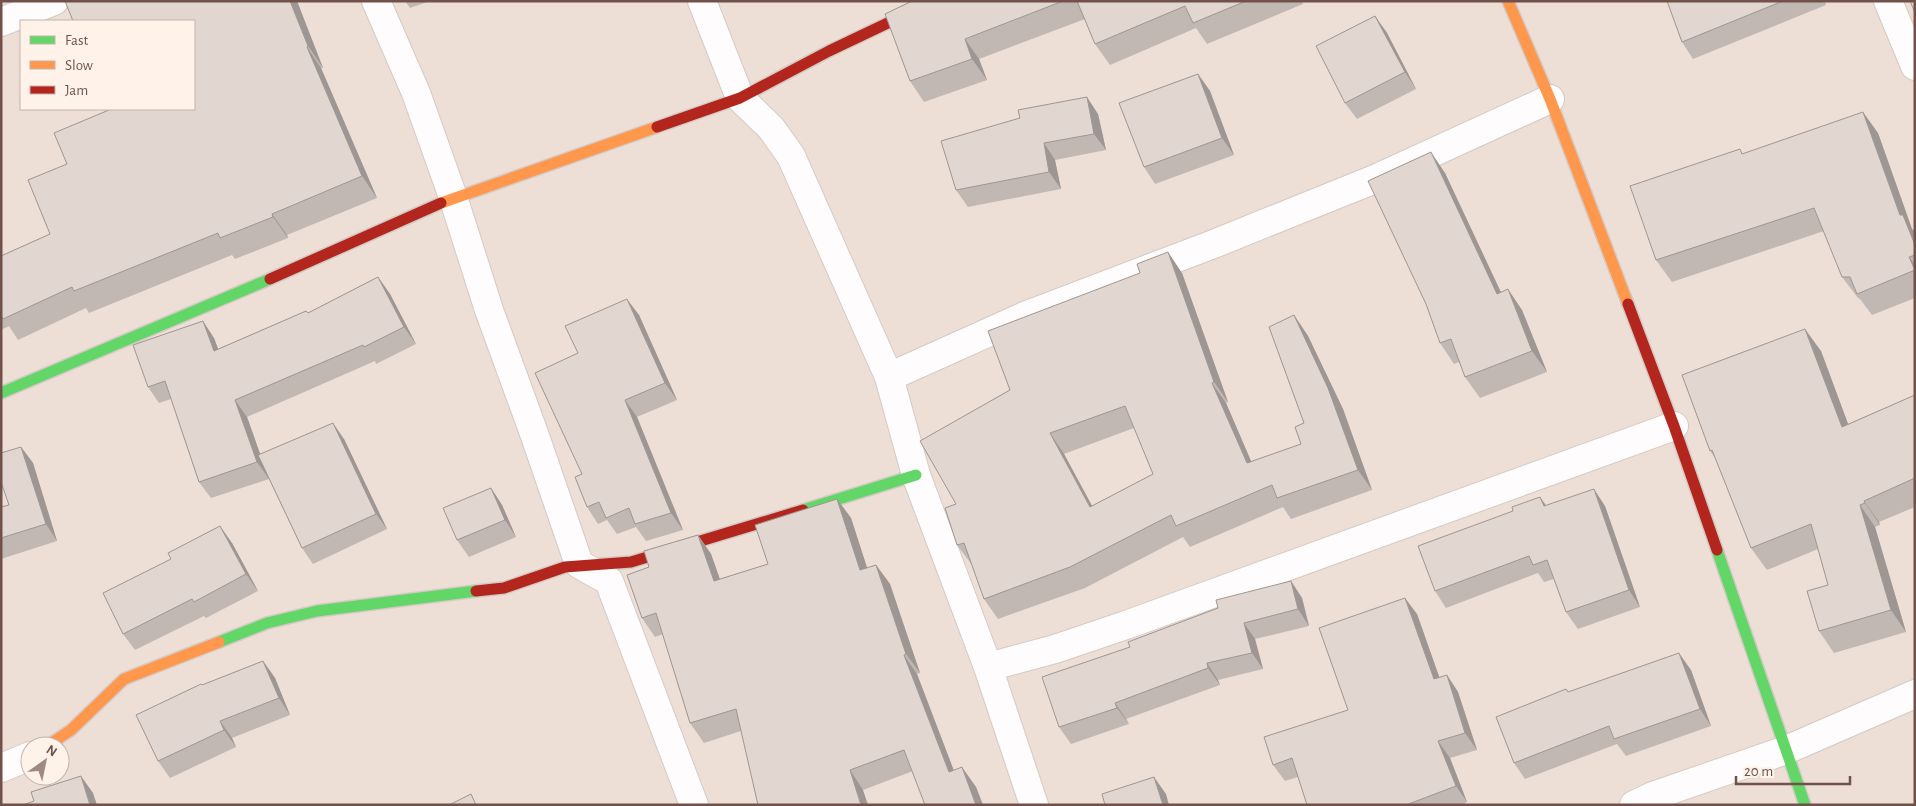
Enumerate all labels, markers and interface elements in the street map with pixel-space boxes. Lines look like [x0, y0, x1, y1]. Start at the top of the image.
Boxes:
legend [20, 20, 195, 110]
text: Fast [65, 33, 89, 48]
text: Slow [65, 58, 93, 73]
text: Jam [65, 83, 88, 98]
north arrow [20, 736, 70, 786]
text: N [44, 742, 59, 759]
scale bar [1736, 754, 1850, 786]
text: 20 m [1744, 764, 1773, 779]

